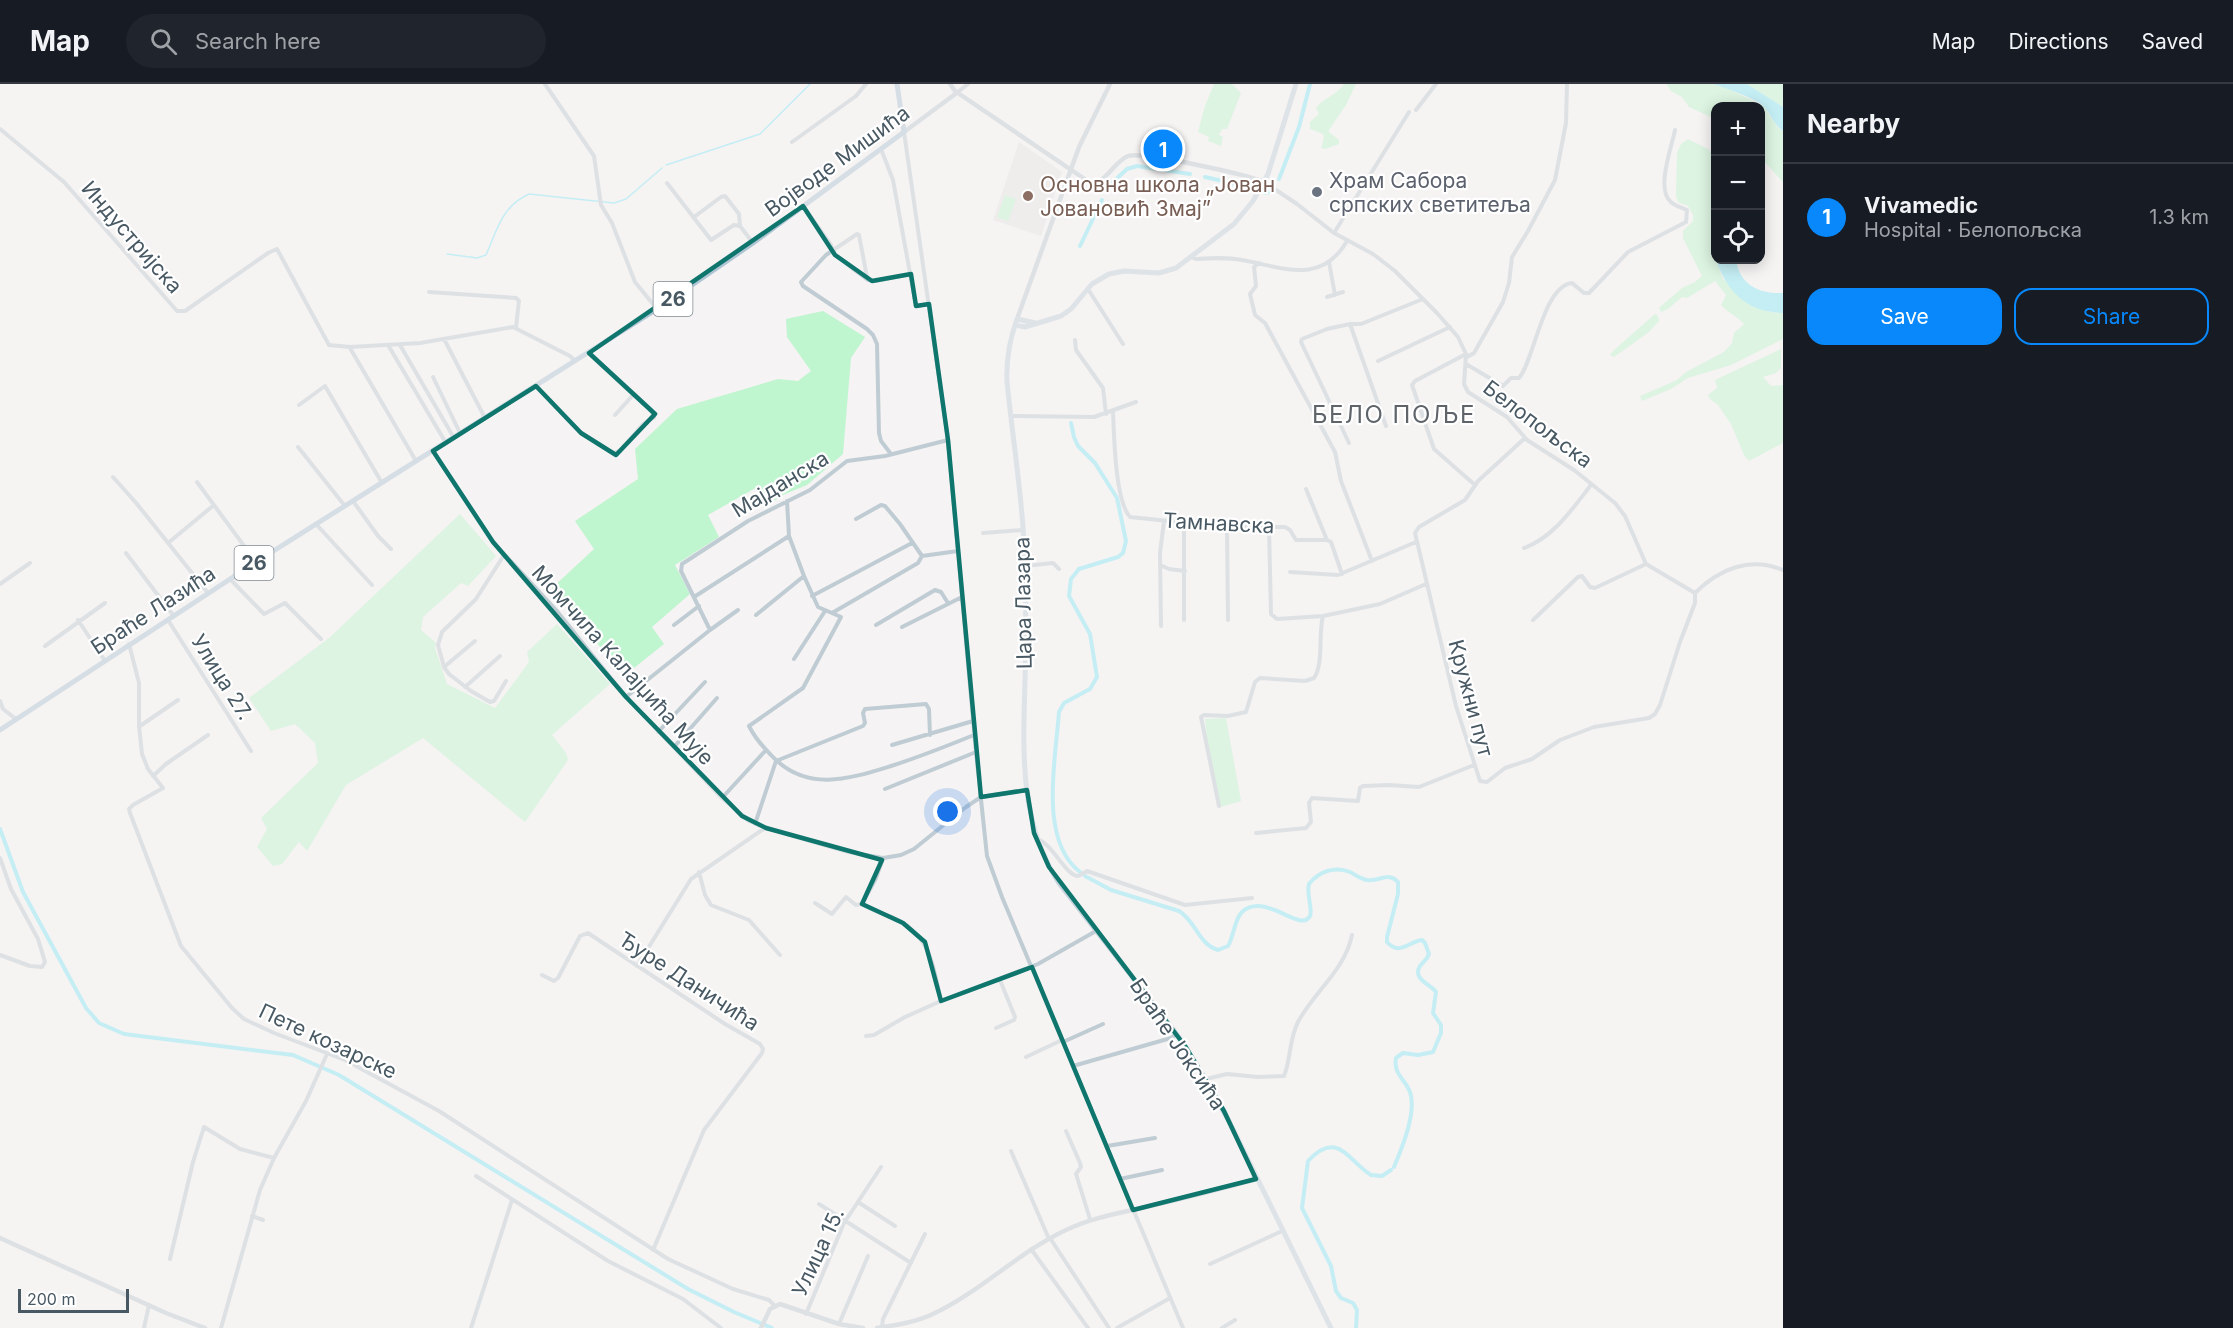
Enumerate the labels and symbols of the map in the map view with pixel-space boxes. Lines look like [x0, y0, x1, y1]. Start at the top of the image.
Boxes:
street label: Војводе Мишића [760, 100, 914, 222]
pin: 1 [1144, 126, 1182, 172]
place label: Храм Сабора српских светитеља [1329, 168, 1531, 217]
place label: Основна школа „Јован Јовановић Змај” [1040, 172, 1275, 221]
street label: Индустријска [76, 176, 188, 298]
marker: Храм Сабора српских светитеља [1310, 185, 1324, 199]
marker: Основна школа „Јован Јовановић Змај” [1021, 189, 1035, 203]
road number: 26 [654, 282, 692, 316]
street label: Белопољска [1479, 375, 1597, 473]
district label: БЕЛО ПОЉЕ [1312, 400, 1476, 429]
street label: Мајданска [727, 445, 833, 523]
street label: Тамнавска [1163, 508, 1275, 538]
street label: Цара Лазара [1009, 537, 1037, 669]
road number: 26 [234, 546, 274, 580]
street label: Браће Лазића [86, 560, 220, 660]
street label: Момчила Калајџића Мује [527, 560, 719, 770]
street label: Улица 27. [186, 630, 258, 724]
street label: Кружни пут [1443, 637, 1499, 759]
your location [933, 797, 962, 826]
street label: Ђуре Даничића [614, 926, 764, 1036]
street label: Браће Јоксића [1125, 974, 1231, 1114]
street label: Пете козарске [255, 998, 401, 1084]
street label: Улица 15. [787, 1204, 849, 1300]
scale bar [18, 1286, 129, 1314]

